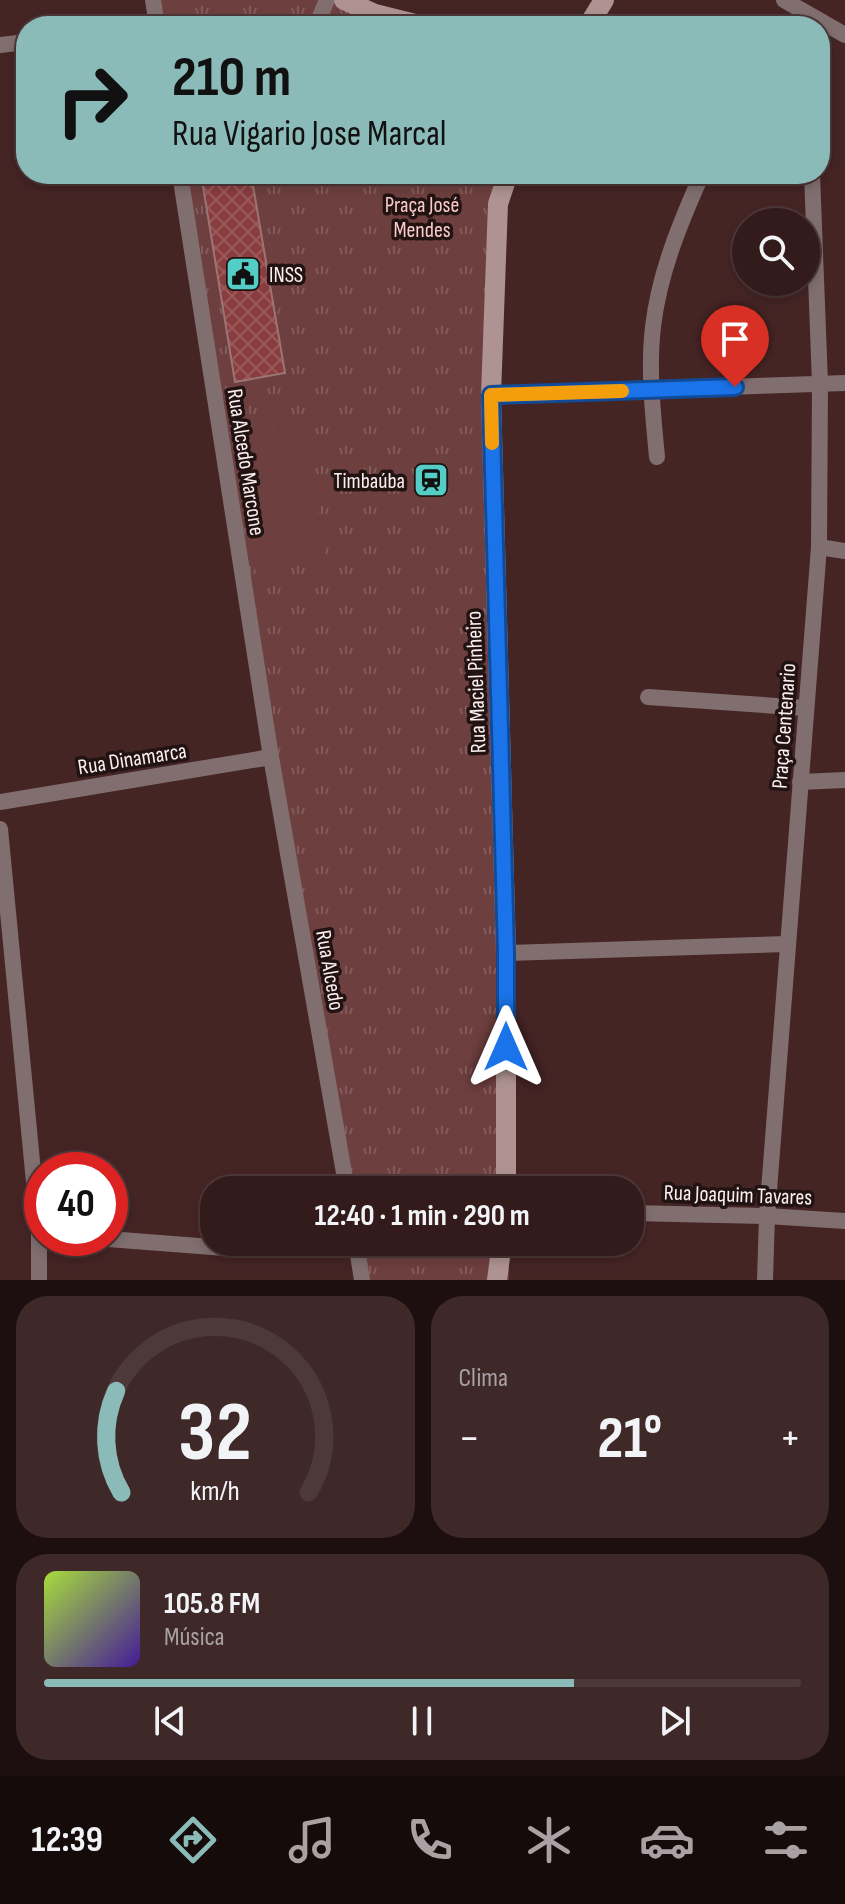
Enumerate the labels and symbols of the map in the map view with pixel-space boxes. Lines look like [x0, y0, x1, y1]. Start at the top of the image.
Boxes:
park label: Praça José Mendes [385, 192, 459, 244]
public building icon: INSS [224, 255, 262, 293]
place label: INSS [269, 262, 303, 289]
pin [701, 305, 769, 387]
street label: Rua Alcedo Marcone [221, 387, 270, 537]
station icon: Timbaúba [412, 461, 450, 499]
place label: Timbaúba [333, 468, 405, 495]
street label: Rua Maciel Pinheiro [461, 610, 492, 754]
street label: Praça Centenario [767, 662, 802, 790]
street label: Rua Dinamarca [76, 738, 189, 781]
street label: Rua Alcedo [309, 928, 350, 1012]
position arrow [464, 1005, 548, 1089]
speed limit sign: 40 [24, 1152, 128, 1256]
street label: Rua Joaquim Tavares [663, 1179, 813, 1212]

